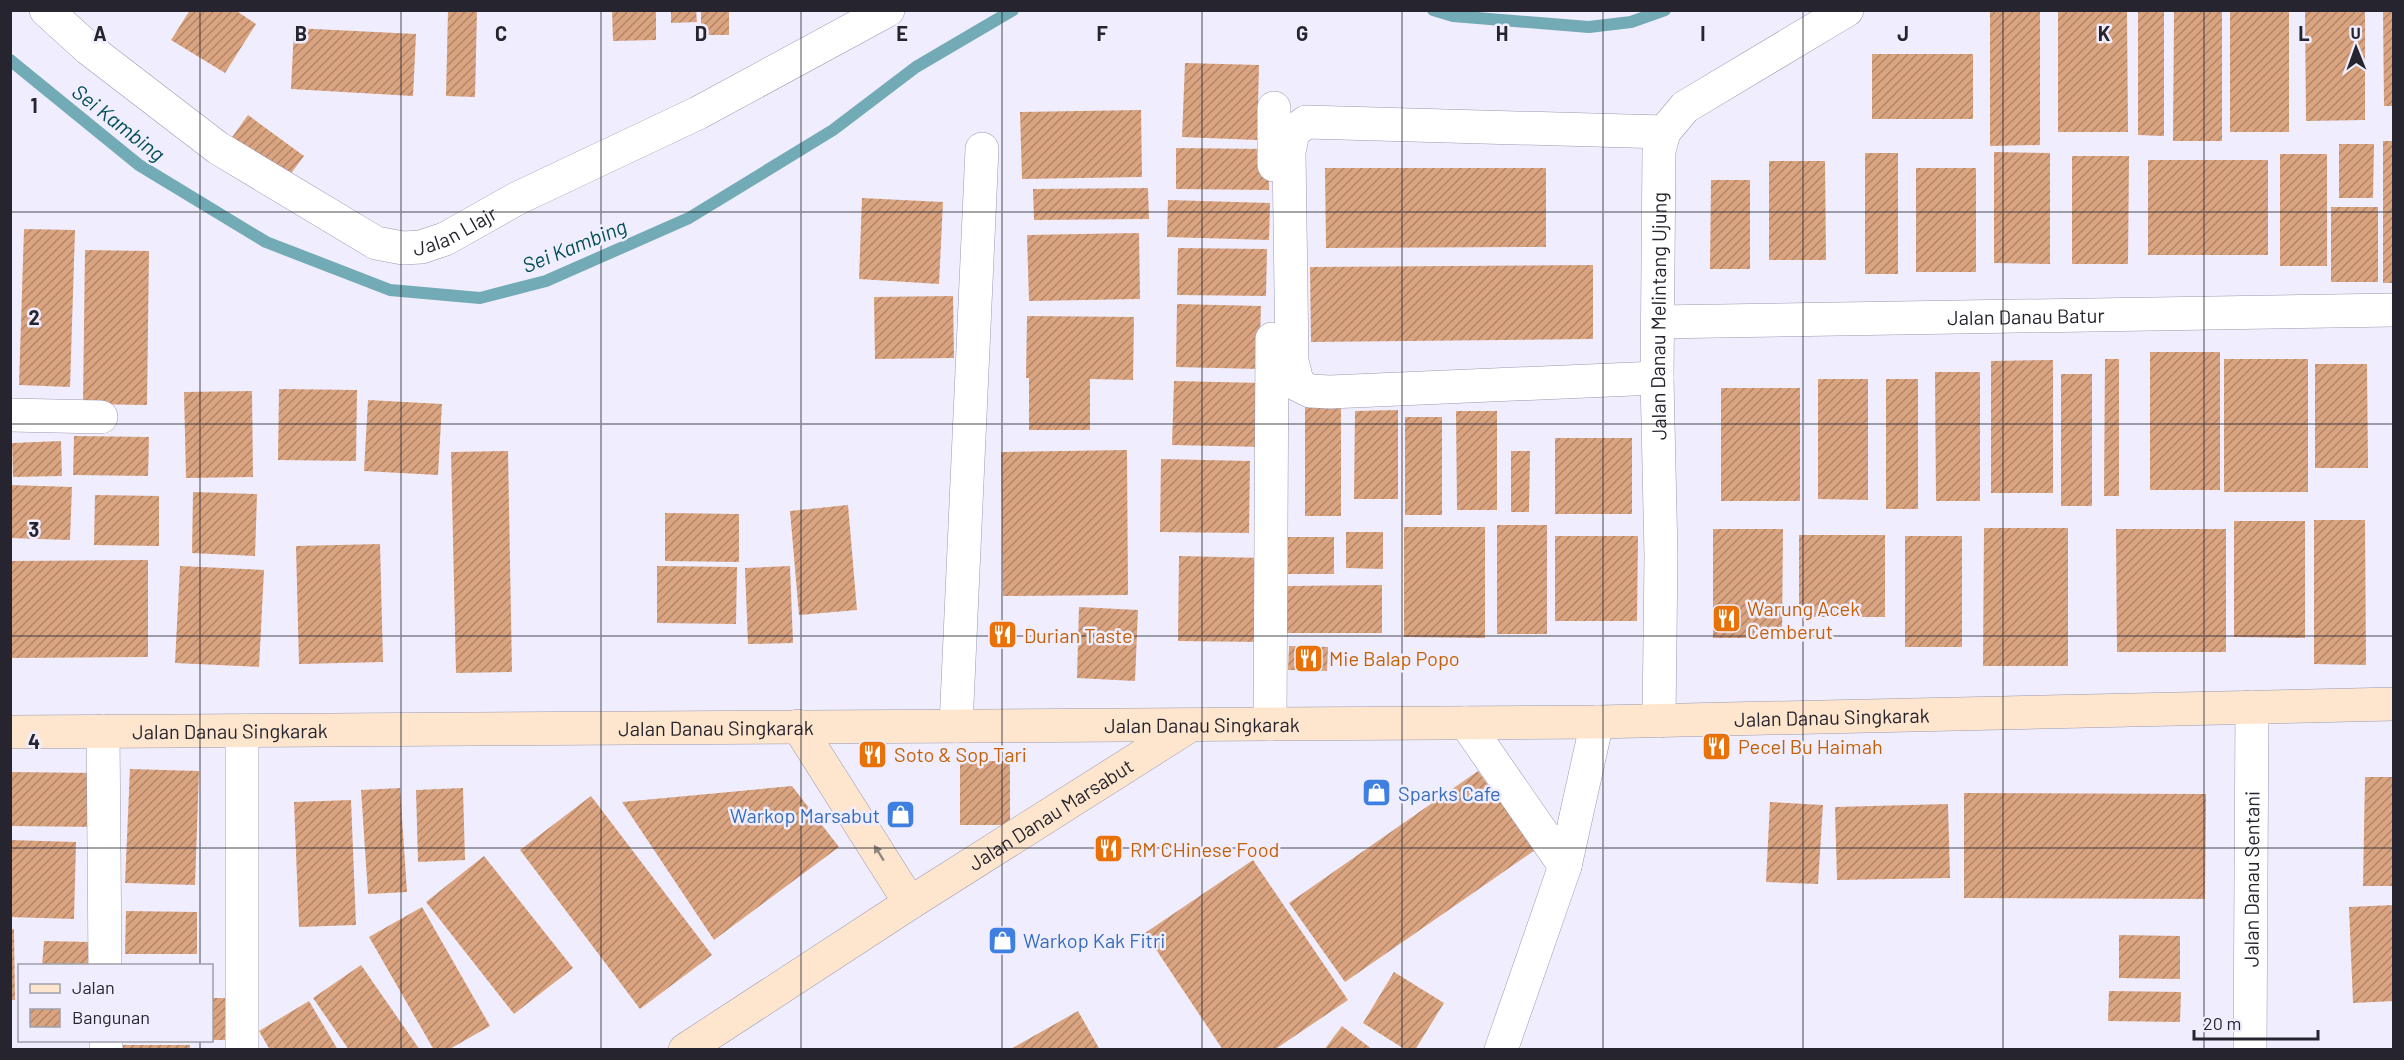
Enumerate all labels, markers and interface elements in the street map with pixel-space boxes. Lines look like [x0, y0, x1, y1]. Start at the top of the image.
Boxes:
north arrow [2326, 18, 2386, 78]
text: A [93, 21, 107, 45]
text: B [295, 21, 307, 45]
text: C [495, 21, 507, 45]
text: D [695, 21, 707, 45]
text: E [896, 21, 908, 45]
text: F [1096, 21, 1108, 45]
text: G [1296, 21, 1308, 45]
text: H [1496, 21, 1508, 45]
text: I [1700, 21, 1706, 45]
text: J [1897, 21, 1909, 45]
text: K [2098, 21, 2111, 45]
text: L [2298, 21, 2310, 45]
text: U [2351, 23, 2361, 42]
water label: Sei Kambing [68, 78, 170, 166]
text: 1 [30, 93, 38, 117]
street label: Jalan Danau Melintang Ujung [1645, 192, 1671, 440]
street label: Jalan Llajr [413, 201, 501, 259]
water label: Sei Kambing [518, 213, 630, 277]
street label: Jalan Danau Batur [1947, 303, 2105, 329]
text: 2 [28, 305, 40, 329]
text: 3 [29, 517, 39, 541]
place label: Warung Acek Cemberut [1747, 596, 1860, 643]
restaurant icon: Warung Acek Cemberut [1710, 603, 1742, 635]
restaurant icon: Durian Taste [987, 619, 1019, 651]
place label: Durian Taste [1024, 623, 1133, 647]
restaurant icon: Mie Balap Popo [1292, 642, 1324, 674]
place label: Mie Balap Popo [1329, 646, 1460, 670]
street label: Jalan Danau Singkarak [1734, 702, 1930, 731]
street label: Jalan Danau Singkarak [1104, 712, 1300, 737]
street label: Jalan Danau Singkarak [618, 715, 814, 740]
street label: Jalan Danau Singkarak [132, 718, 328, 743]
text: 4 [28, 729, 40, 753]
restaurant icon: Pecel Bu Haimah [1701, 730, 1733, 762]
place label: Pecel Bu Haimah [1738, 734, 1883, 758]
restaurant icon: Soto & Sop Tari [857, 738, 889, 770]
place label: Soto & Sop Tari [894, 742, 1027, 766]
street label: Jalan Danau Marsabut [964, 753, 1137, 875]
shop icon: Sparks Cafe [1361, 777, 1393, 809]
place label: Sparks Cafe [1398, 781, 1501, 805]
street label: Jalan Danau Sentani [2238, 791, 2264, 967]
shop icon: Warkop Marsabut [885, 799, 917, 831]
place label: Warkop Marsabut [730, 803, 880, 827]
restaurant icon: RM CHinese Food [1093, 833, 1125, 865]
place label: RM CHinese Food [1130, 837, 1280, 861]
one-way arrow [874, 845, 885, 861]
shop icon: Warkop Kak Fitri [986, 924, 1018, 956]
place label: Warkop Kak Fitri [1023, 928, 1165, 952]
legend [18, 964, 213, 1042]
text: Jalan [72, 976, 115, 998]
scale bar [2194, 1003, 2318, 1041]
text: Bangunan [72, 1006, 150, 1028]
text: 20 m [2203, 1012, 2241, 1034]

